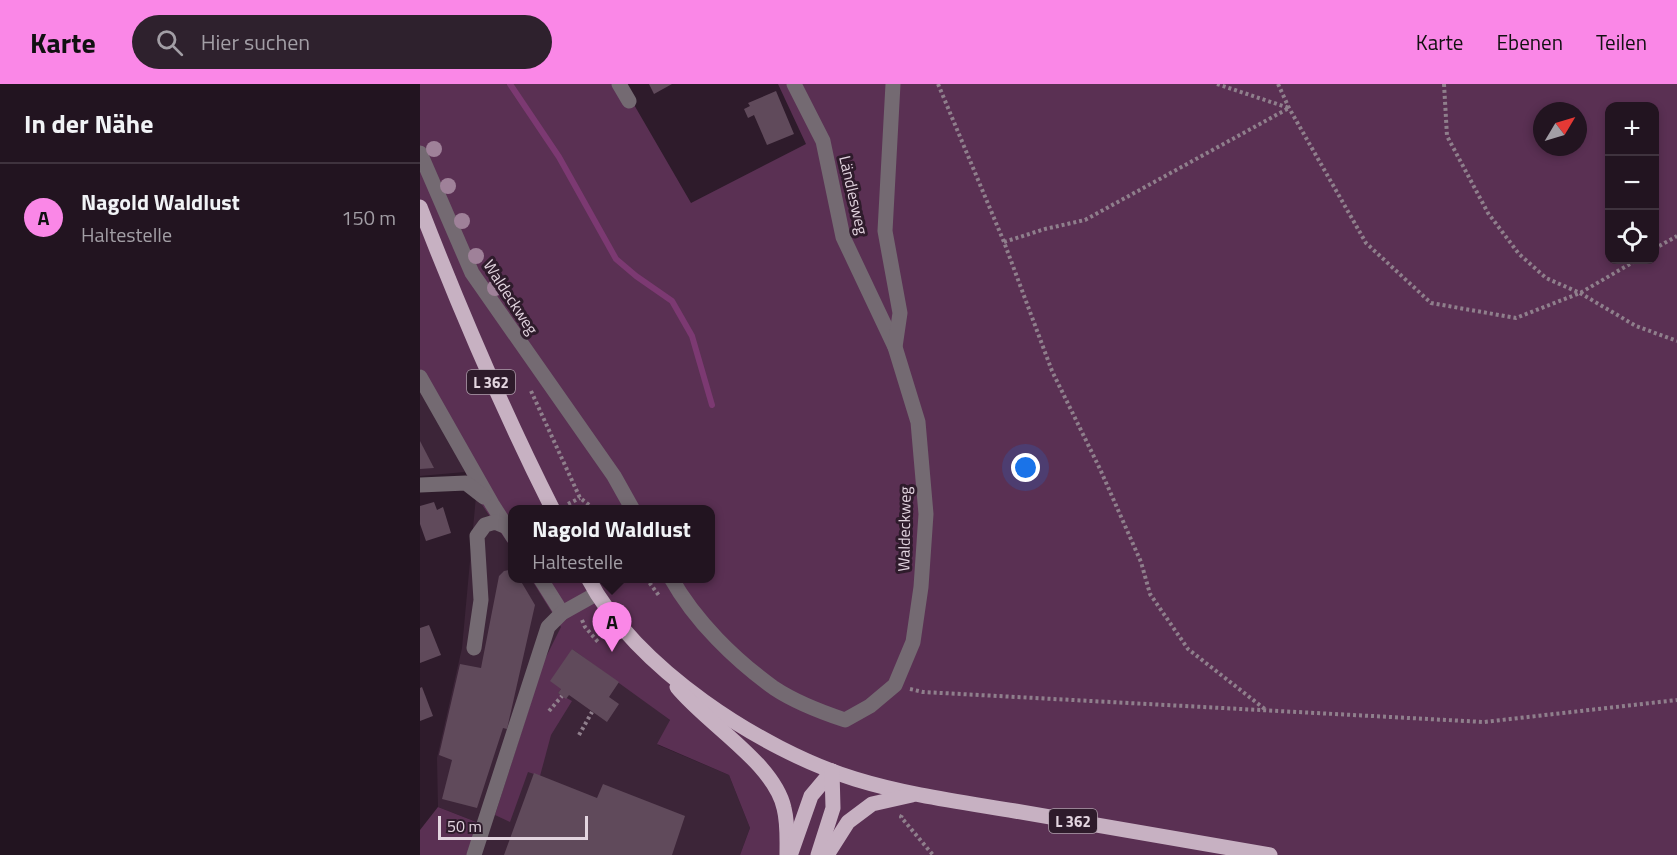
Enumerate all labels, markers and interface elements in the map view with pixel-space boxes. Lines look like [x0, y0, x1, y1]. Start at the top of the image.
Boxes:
search box [132, 15, 552, 69]
text: Karte [30, 21, 96, 64]
text: Hier suchen [201, 25, 310, 59]
icon: search [153, 26, 186, 59]
text: Karte [1416, 26, 1463, 58]
text: Ebenen [1496, 26, 1563, 58]
text: Teilen [1596, 26, 1647, 58]
north arrow [1533, 102, 1587, 156]
map controls [1605, 102, 1659, 264]
button: + [1605, 102, 1659, 156]
text: In der Nähe [24, 104, 153, 143]
street label: Ländlesweg [833, 153, 875, 237]
button: − [1605, 156, 1659, 210]
text: Nagold Waldlust [81, 185, 240, 219]
text: A [37, 202, 50, 233]
text: 150 m [341, 202, 396, 233]
button: locate [1605, 210, 1659, 264]
text: Haltestelle [81, 219, 172, 250]
street label: Waldeckweg [478, 255, 544, 339]
road number: L 362 [467, 370, 515, 394]
your location [1011, 453, 1040, 482]
street label: Waldeckweg [891, 486, 917, 572]
popup [508, 505, 715, 583]
text: Nagold Waldlust [532, 512, 691, 546]
text: Haltestelle [532, 546, 623, 577]
pin: A [592, 602, 632, 652]
road number: L 362 [1049, 809, 1097, 833]
scale bar [438, 813, 588, 840]
text: 50 m [447, 814, 482, 838]

